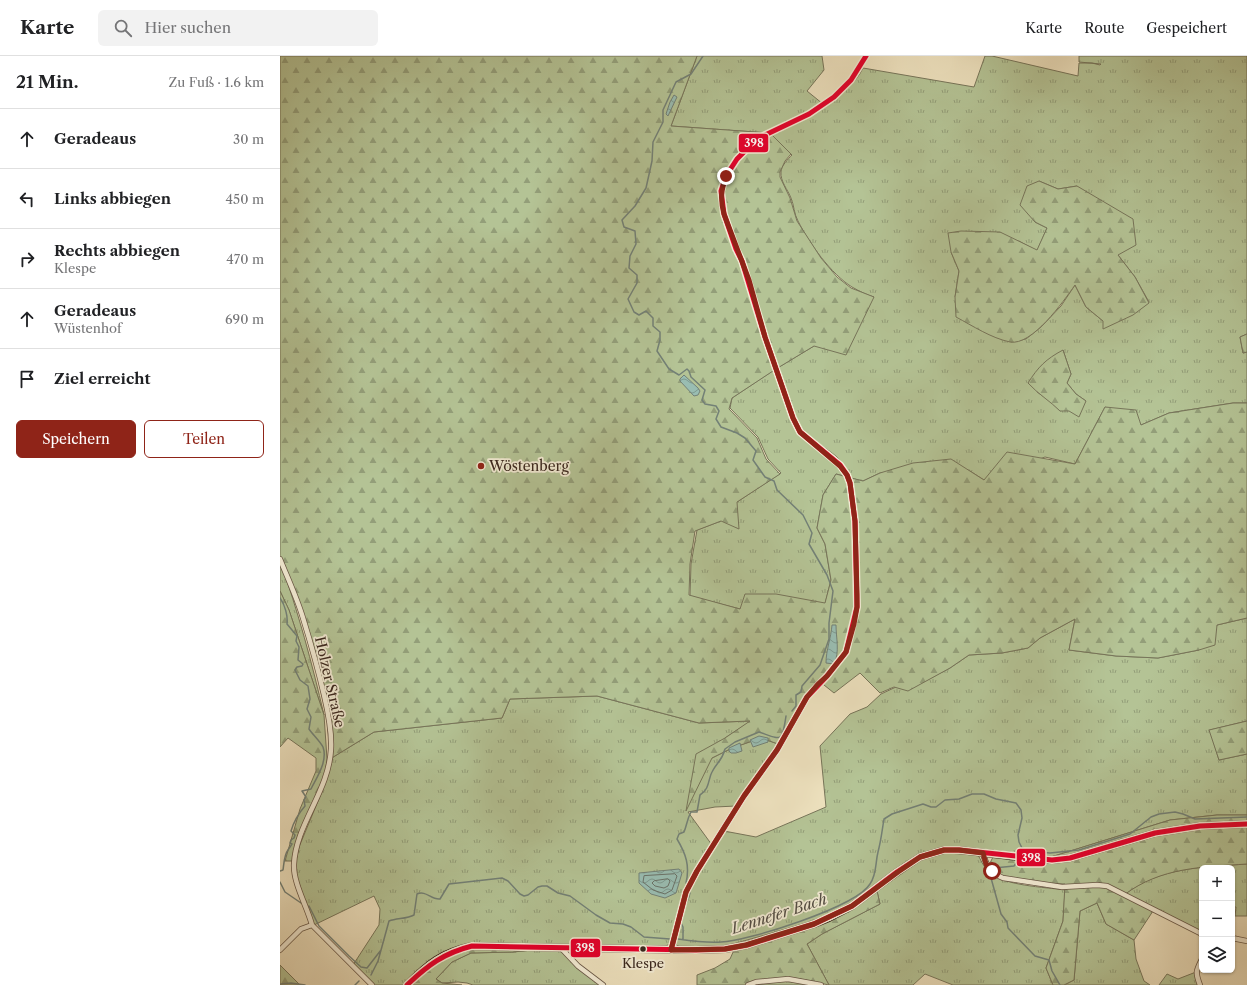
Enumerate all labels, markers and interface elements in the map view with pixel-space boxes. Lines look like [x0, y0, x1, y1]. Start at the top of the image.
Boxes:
search box [98, 10, 378, 46]
text: Karte [20, 16, 74, 39]
icon: search [112, 17, 134, 39]
text: Hier suchen [144, 18, 231, 37]
text: Karte [1025, 19, 1062, 37]
text: Route [1084, 19, 1124, 37]
text: Gespeichert [1146, 19, 1227, 37]
text: 21 Min. [16, 72, 78, 92]
text: Zu Fuß · 1.6 km [168, 74, 264, 90]
icon: ahead [16, 128, 38, 150]
text: Geradeaus [54, 129, 136, 148]
text: 30 m [233, 131, 264, 147]
line badge: 398 [738, 133, 769, 153]
text: 398 [744, 136, 764, 150]
route end [717, 167, 735, 185]
icon: left [16, 188, 38, 210]
text: Links abbiegen [54, 189, 171, 208]
text: 450 m [226, 191, 264, 207]
text: Rechts abbiegen [54, 241, 180, 260]
icon: right [16, 248, 38, 270]
text: 470 m [226, 251, 264, 267]
text: Klespe [54, 260, 96, 276]
text: Geradeaus [54, 301, 136, 320]
icon: ahead [16, 308, 38, 330]
text: 690 m [225, 311, 264, 327]
text: Wüstenhof [54, 320, 122, 336]
icon: arrive [16, 368, 38, 390]
text: Ziel erreicht [54, 369, 150, 388]
button: Speichern [16, 420, 136, 458]
button: Teilen [144, 420, 264, 458]
place label: Wöstenberg [488, 457, 569, 475]
marker: Wöstenberg [476, 461, 486, 471]
street label: Holzer Straße [311, 635, 349, 729]
line badge: 398 [1016, 848, 1046, 867]
text: 398 [1021, 851, 1041, 865]
route start [983, 862, 1001, 880]
map controls [1199, 865, 1235, 973]
button: + [1199, 865, 1235, 901]
water label: Lennefer Bach [728, 889, 829, 938]
button: − [1199, 901, 1235, 937]
button: layers [1199, 937, 1235, 973]
line badge: 398 [570, 938, 601, 958]
text: 398 [575, 941, 595, 955]
marker: Klespe [638, 944, 648, 954]
place label: Klespe [622, 955, 664, 971]

